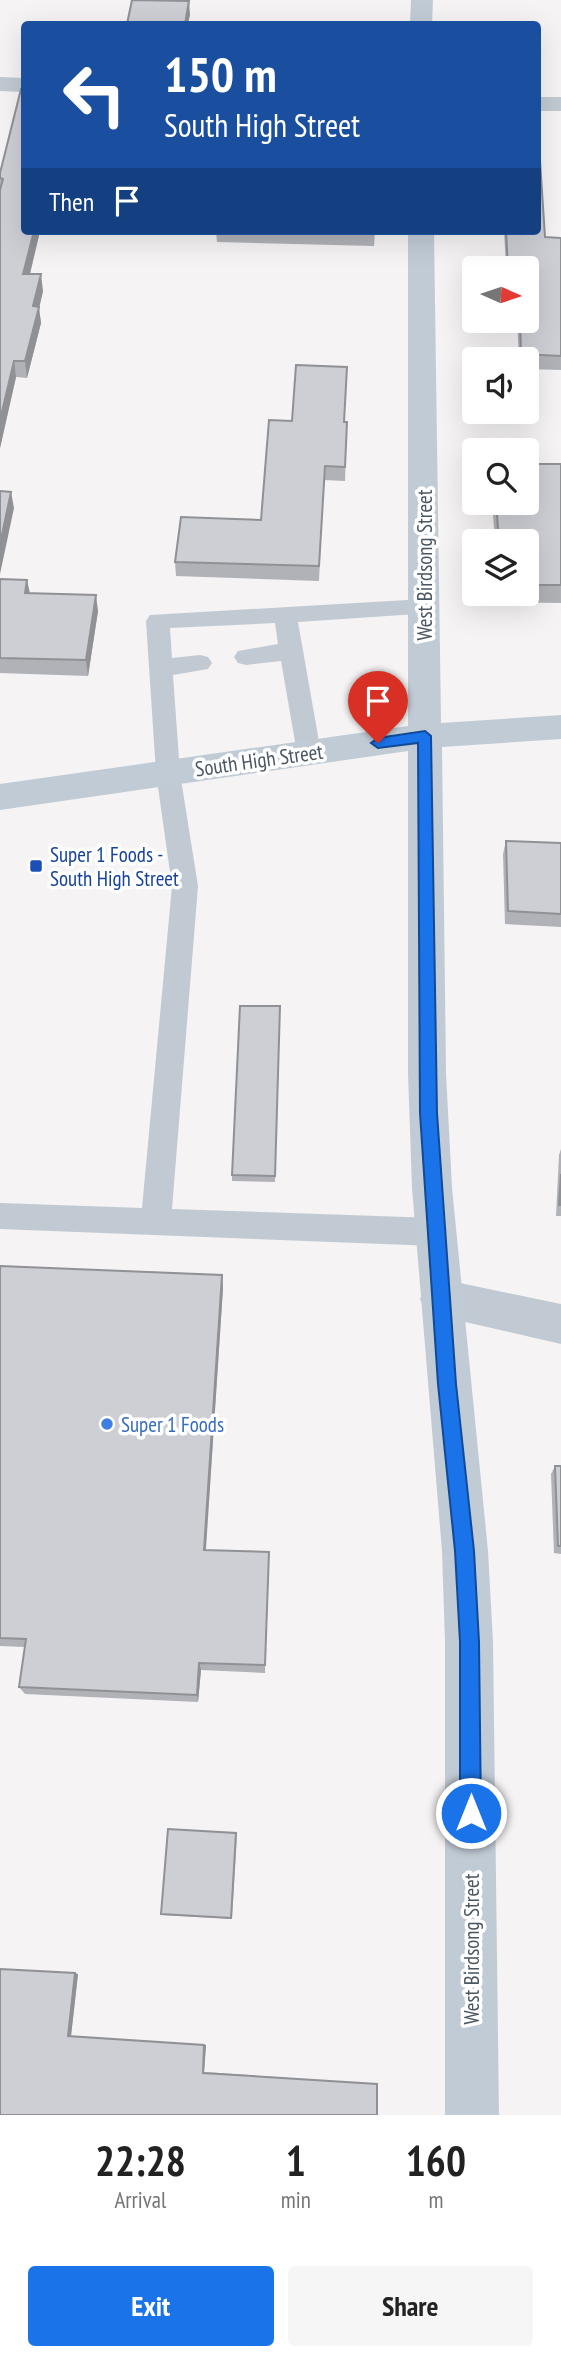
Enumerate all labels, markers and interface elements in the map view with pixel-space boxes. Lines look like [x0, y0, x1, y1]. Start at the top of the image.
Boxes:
text: 150 m [164, 42, 277, 106]
icon: left [49, 49, 140, 140]
text: South High Street [164, 104, 360, 146]
icon: arrive [108, 182, 146, 220]
text: Then [49, 185, 94, 218]
north arrow [462, 256, 539, 332]
map controls [462, 256, 539, 606]
button: sound [462, 347, 539, 424]
button: search [462, 438, 539, 515]
street label: West Birdsong Street [411, 489, 438, 641]
button: layers [462, 529, 539, 606]
pin [348, 671, 408, 743]
icon: arrive [359, 682, 397, 720]
street label: South High Street [193, 738, 325, 782]
place label: Super 1 Foods - South High Street [50, 841, 179, 892]
marker: Super 1 Foods - South High Street [28, 858, 44, 874]
place label: Super 1 Foods [121, 1411, 224, 1438]
marker: Super 1 Foods [99, 1416, 115, 1432]
position arrow [434, 1776, 508, 1850]
street label: West Birdsong Street [458, 1873, 485, 2025]
text: 22:28 [95, 2133, 186, 2188]
text: 1 [286, 2133, 306, 2188]
text: 160 [406, 2133, 466, 2188]
text: Arrival [114, 2185, 166, 2214]
text: min [281, 2185, 311, 2214]
text: m [428, 2185, 443, 2214]
button: Exit [28, 2266, 274, 2346]
button: Share [288, 2266, 533, 2346]

